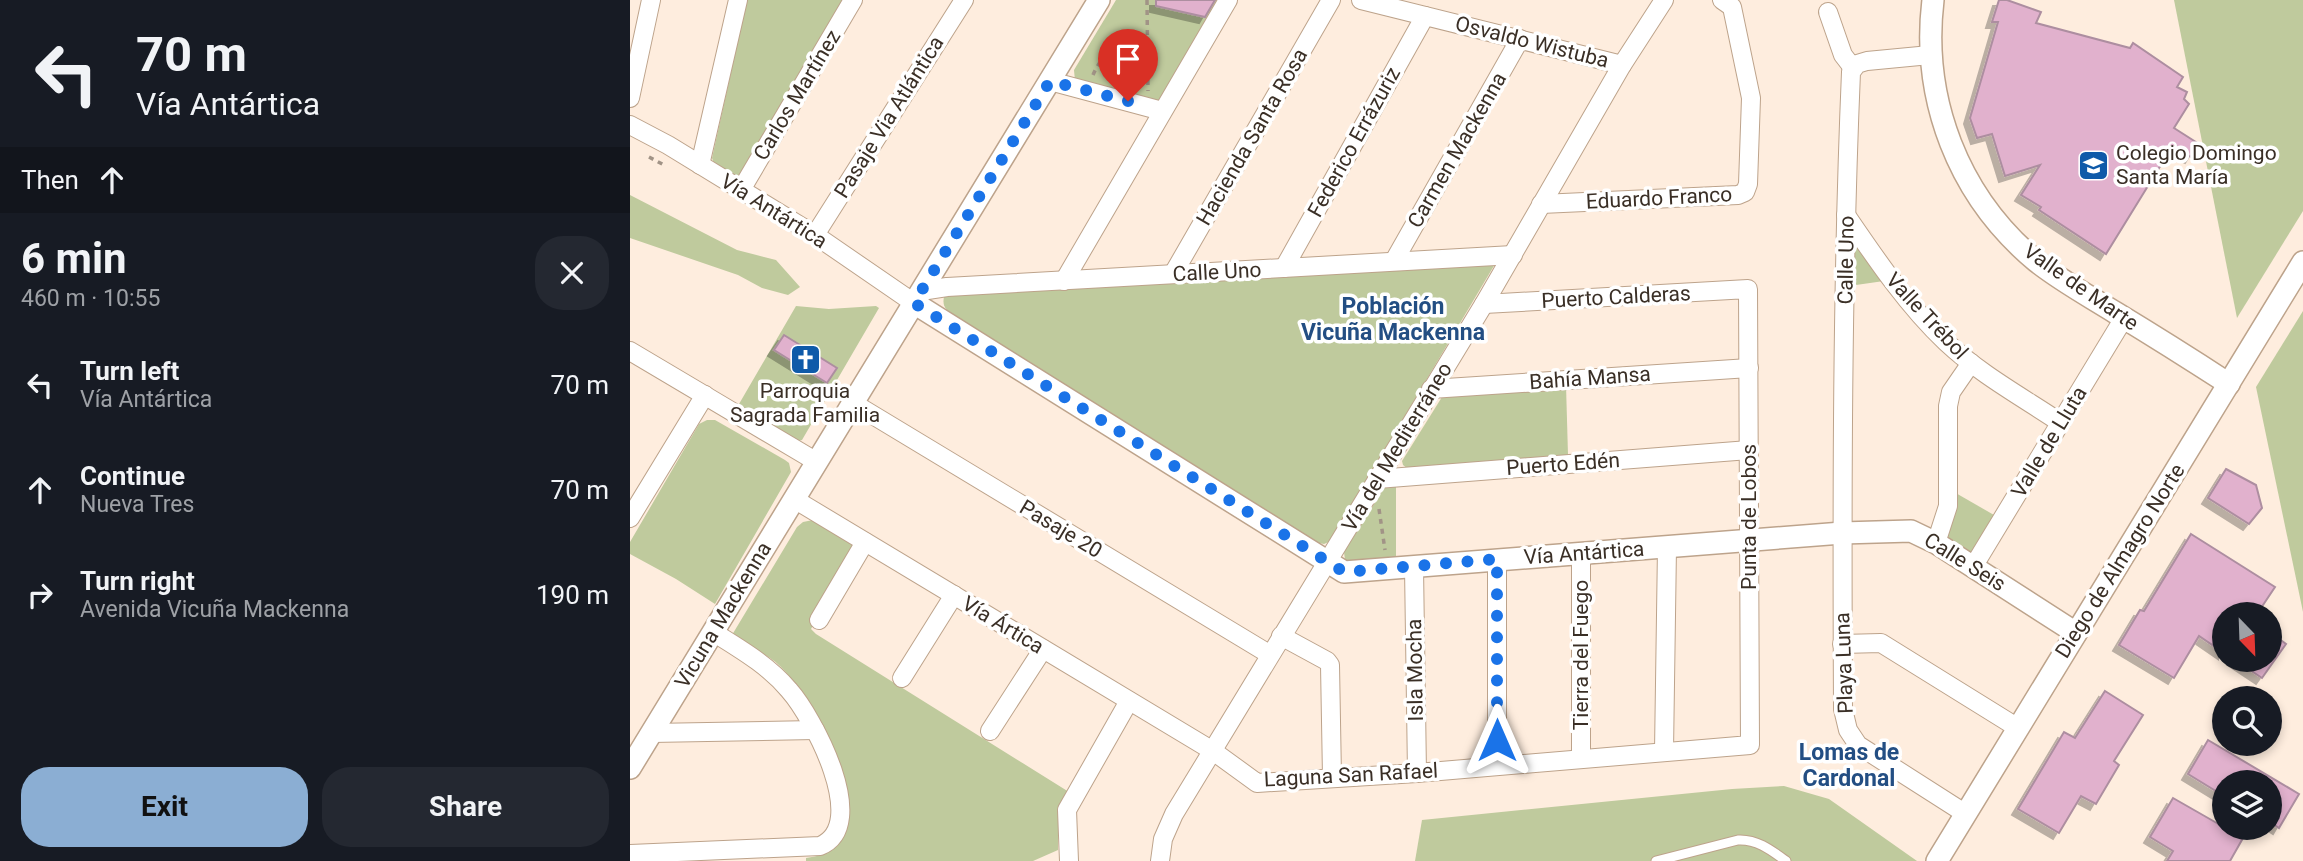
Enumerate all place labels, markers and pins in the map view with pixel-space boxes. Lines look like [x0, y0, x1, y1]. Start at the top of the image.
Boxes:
pin [1098, 29, 1158, 101]
place label: Colegio Domingo Santa María [2116, 141, 2277, 189]
school or university icon: Colegio Domingo Santa María [2076, 148, 2110, 182]
church icon: Parroquia Sagrada Familia [788, 342, 822, 376]
place label: Parroquia Sagrada Familia [730, 379, 880, 427]

